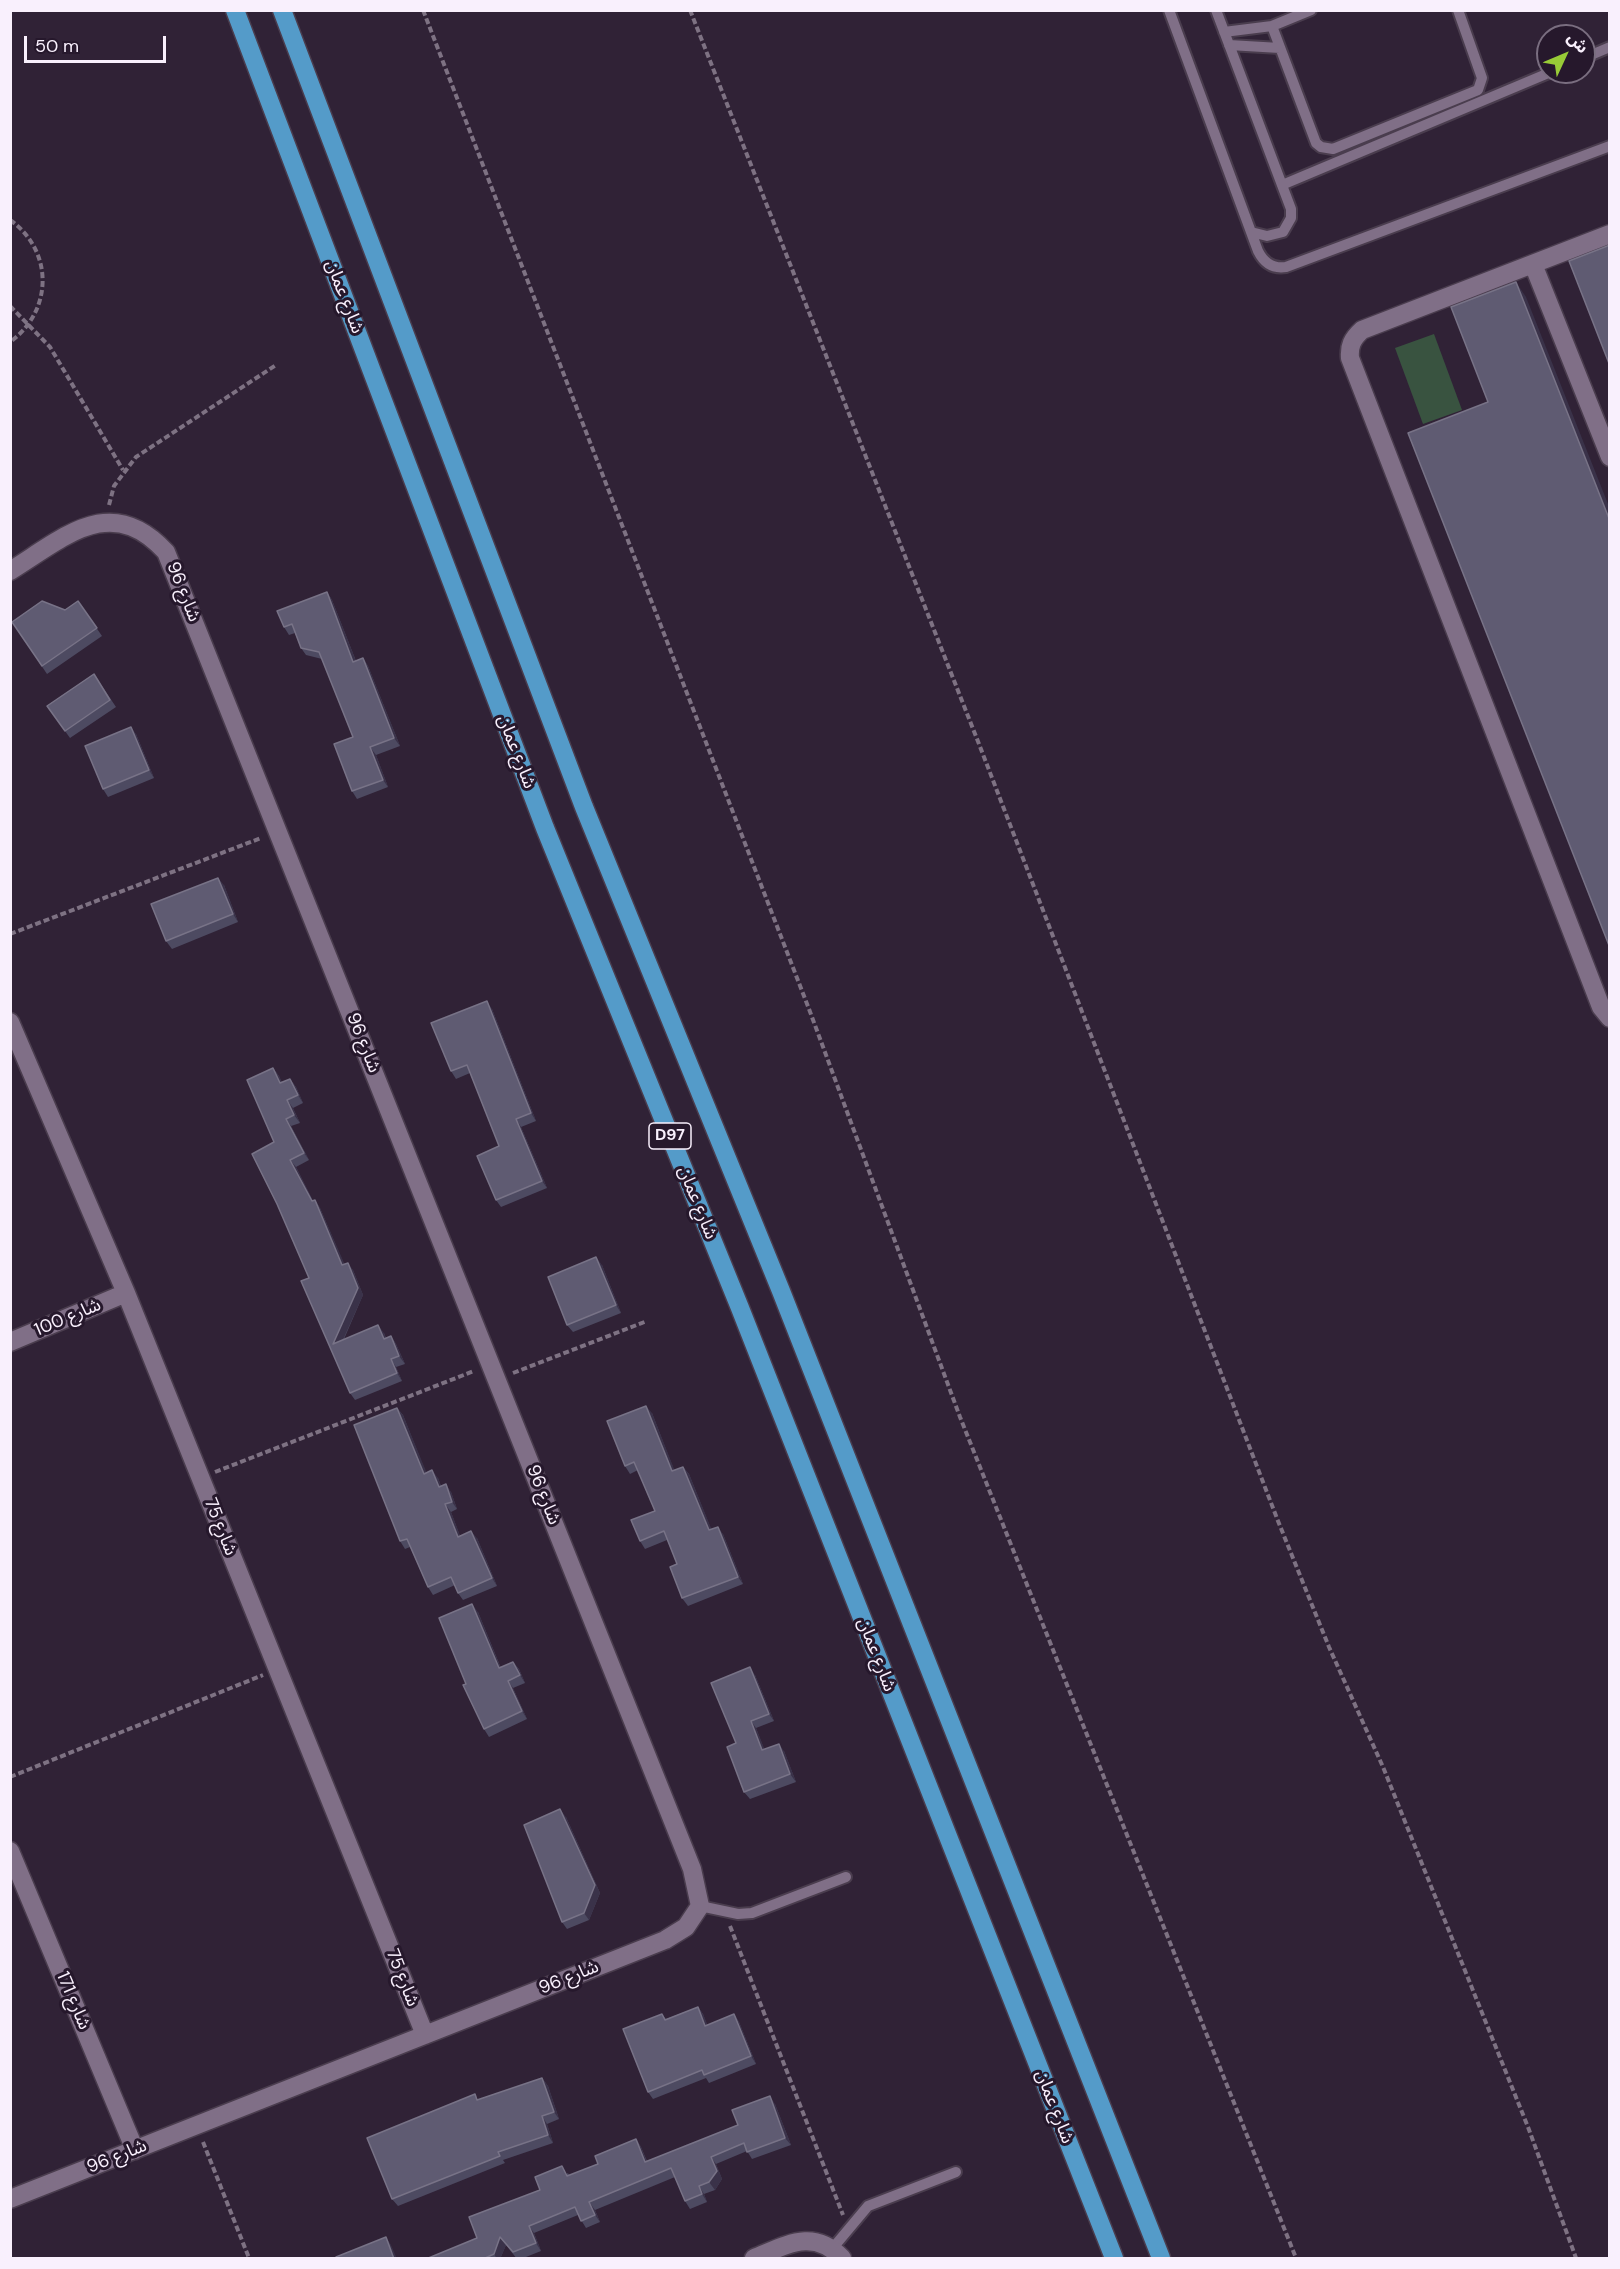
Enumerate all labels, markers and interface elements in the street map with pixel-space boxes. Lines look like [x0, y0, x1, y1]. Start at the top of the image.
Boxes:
scale bar [27, 24, 170, 62]
north arrow [1536, 24, 1596, 84]
text: ش [1563, 27, 1593, 58]
text: 50 m [35, 34, 79, 58]
street label: شارع عمان [320, 257, 368, 337]
street label: شارع 96 [161, 559, 205, 625]
street label: شارع عمان [492, 712, 540, 792]
street label: شارع 96 [341, 1010, 385, 1076]
road number: D97 [649, 1123, 691, 1149]
street label: شارع عمان [673, 1163, 721, 1243]
street label: شارع 100 [32, 1294, 104, 1342]
street label: شارع 96 [521, 1462, 565, 1528]
street label: شارع 75 [199, 1495, 241, 1559]
street label: شارع عمان [852, 1615, 900, 1695]
street label: شارع 75 [381, 1946, 423, 2010]
street label: شارع 96 [536, 1956, 602, 2000]
street label: شارع 171 [51, 1969, 95, 2033]
street label: شارع عمان [1030, 2067, 1078, 2147]
street label: شارع 96 [84, 2135, 150, 2179]

